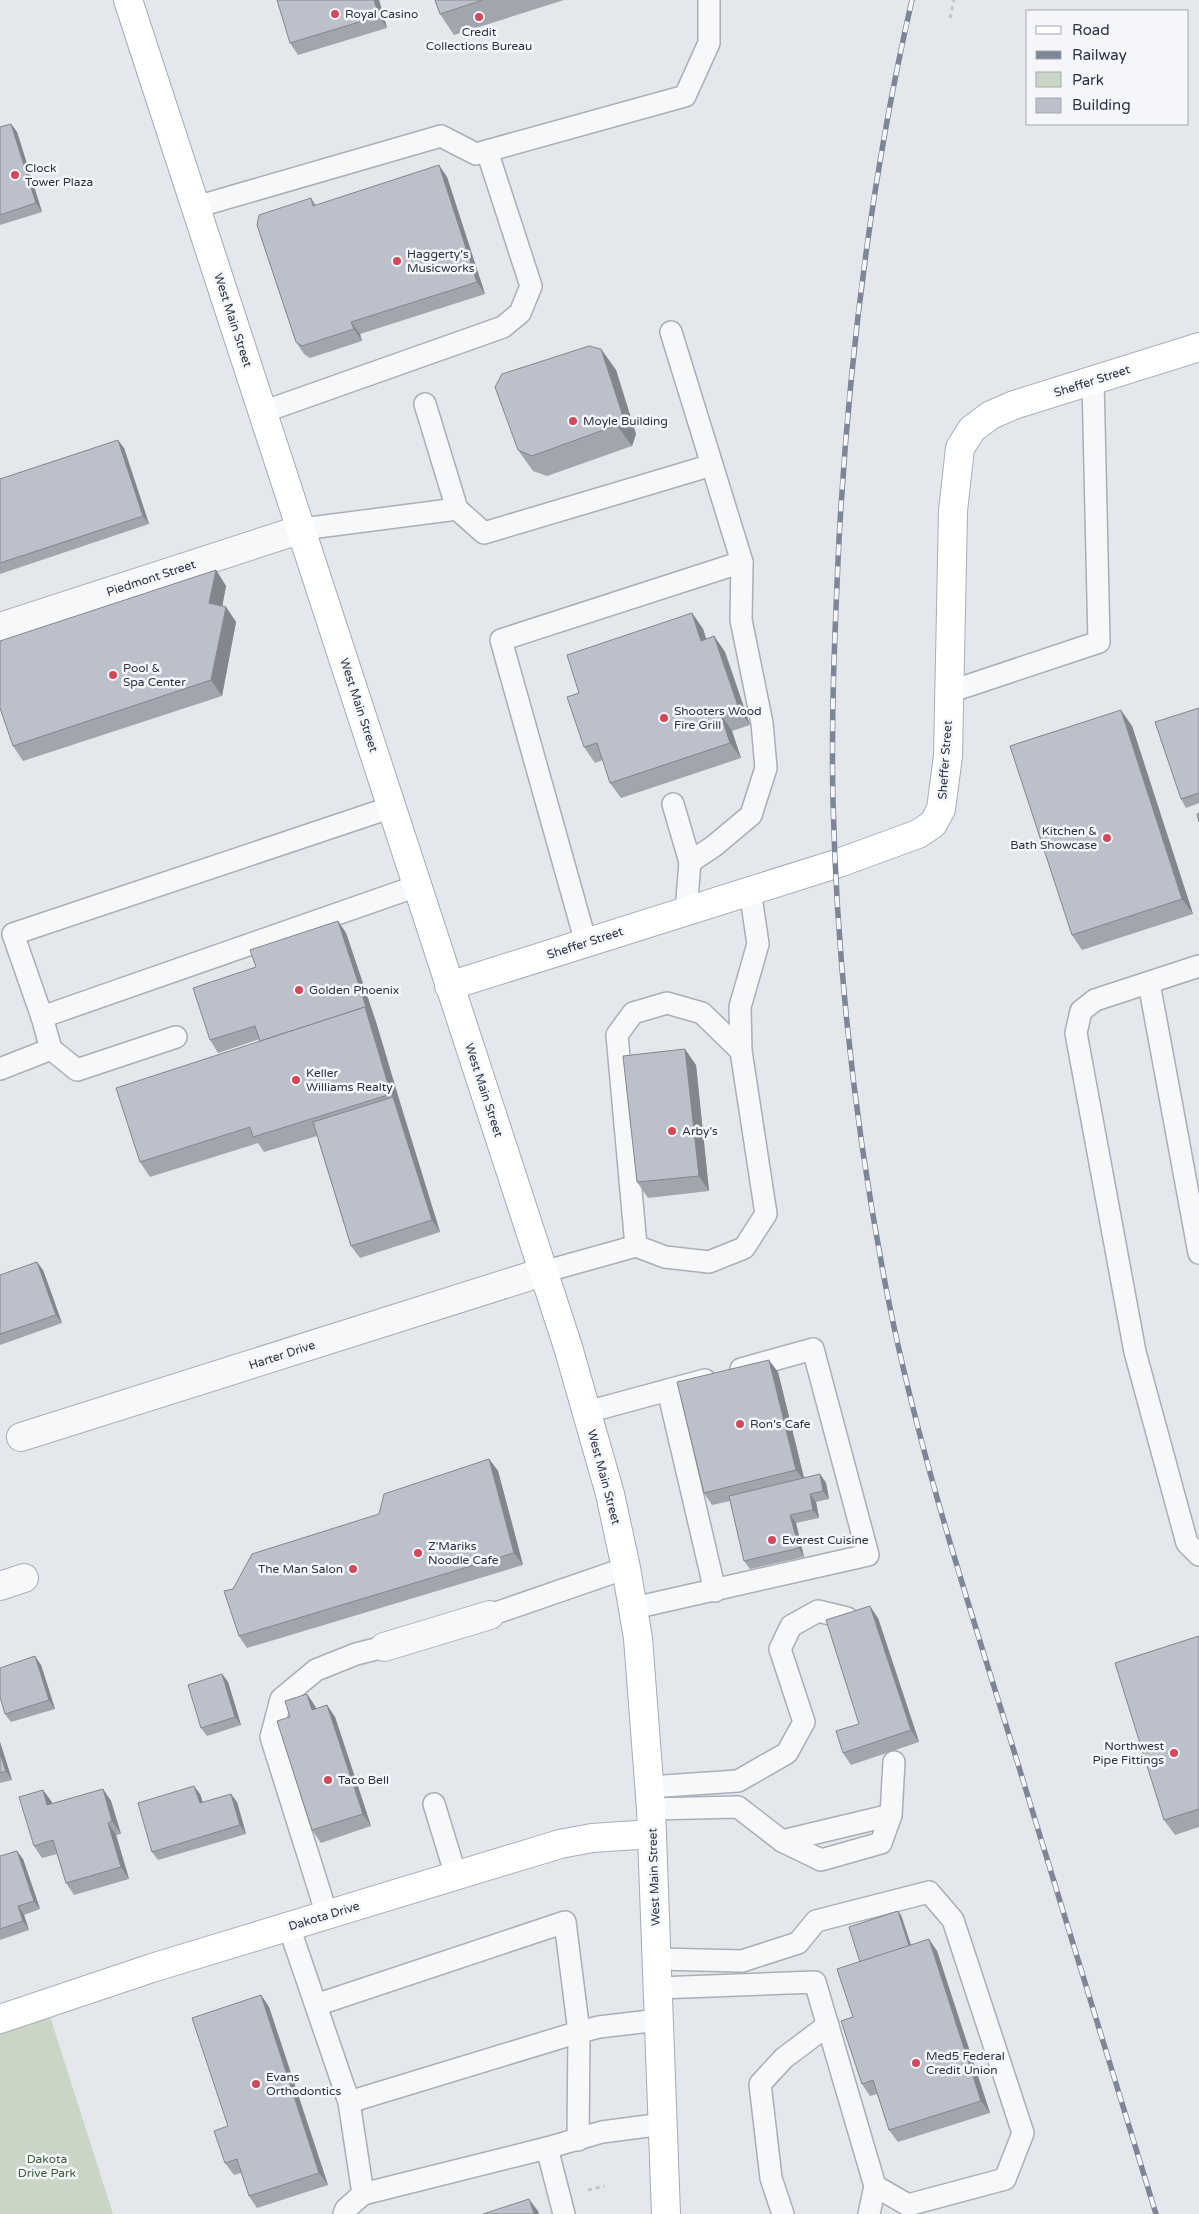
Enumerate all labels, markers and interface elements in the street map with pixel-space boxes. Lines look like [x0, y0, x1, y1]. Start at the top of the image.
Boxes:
place label: Royal Casino [345, 7, 418, 21]
marker: Royal Casino [329, 8, 341, 20]
legend [1026, 10, 1189, 125]
marker: Credit Collections Bureau [473, 11, 485, 23]
text: Road [1072, 21, 1110, 39]
place label: Credit Collections Bureau [426, 25, 532, 53]
text: Railway [1072, 46, 1127, 64]
text: Park [1072, 71, 1104, 89]
text: Building [1072, 96, 1131, 114]
place label: Clock Tower Plaza [25, 161, 93, 189]
marker: Clock Tower Plaza [9, 169, 21, 181]
place label: Haggerty's Musicworks [407, 247, 475, 275]
marker: Haggerty's Musicworks [391, 255, 403, 267]
street label: West Main Street [211, 271, 255, 369]
street label: Sheffer Street [1052, 362, 1132, 400]
place label: Moyle Building [583, 414, 668, 428]
marker: Moyle Building [567, 415, 579, 427]
street label: Piedmont Street [105, 557, 198, 599]
street label: West Main Street [337, 656, 381, 754]
place label: Pool & Spa Center [123, 661, 186, 689]
marker: Pool & Spa Center [107, 669, 119, 681]
place label: Shooters Wood Fire Grill [674, 704, 762, 732]
marker: Shooters Wood Fire Grill [658, 712, 670, 724]
street label: Sheffer Street [935, 720, 955, 800]
place label: Kitchen & Bath Showcase [1010, 824, 1097, 852]
marker: Kitchen & Bath Showcase [1101, 832, 1113, 844]
street label: Sheffer Street [545, 924, 625, 962]
place label: Golden Phoenix [309, 983, 399, 997]
marker: Golden Phoenix [293, 984, 305, 996]
street label: West Main Street [462, 1041, 506, 1139]
place label: Keller Williams Realty [306, 1066, 393, 1094]
marker: Keller Williams Realty [290, 1074, 302, 1086]
place label: Arby's [682, 1124, 718, 1138]
marker: Arby's [666, 1125, 678, 1137]
street label: Harter Drive [247, 1338, 317, 1372]
place label: Ron's Cafe [750, 1417, 811, 1431]
marker: Ron's Cafe [734, 1418, 746, 1430]
street label: West Main Street [585, 1428, 624, 1526]
place label: Everest Cuisine [782, 1533, 869, 1547]
marker: Everest Cuisine [766, 1534, 778, 1546]
place label: Z'Mariks Noodle Cafe [428, 1539, 499, 1567]
marker: Z'Mariks Noodle Cafe [412, 1547, 424, 1559]
place label: The Man Salon [258, 1562, 343, 1576]
marker: The Man Salon [347, 1563, 359, 1575]
place label: Northwest Pipe Fittings [1093, 1739, 1164, 1767]
marker: Northwest Pipe Fittings [1168, 1747, 1180, 1759]
place label: Taco Bell [338, 1773, 389, 1787]
marker: Taco Bell [322, 1774, 334, 1786]
street label: West Main Street [645, 1827, 663, 1926]
street label: Dakota Drive [287, 1899, 361, 1933]
place label: Med5 Federal Credit Union [926, 2049, 1005, 2077]
marker: Med5 Federal Credit Union [910, 2057, 922, 2069]
place label: Evans Orthodontics [266, 2070, 341, 2098]
marker: Evans Orthodontics [250, 2078, 262, 2090]
park label: Dakota Drive Park [18, 2152, 77, 2180]

